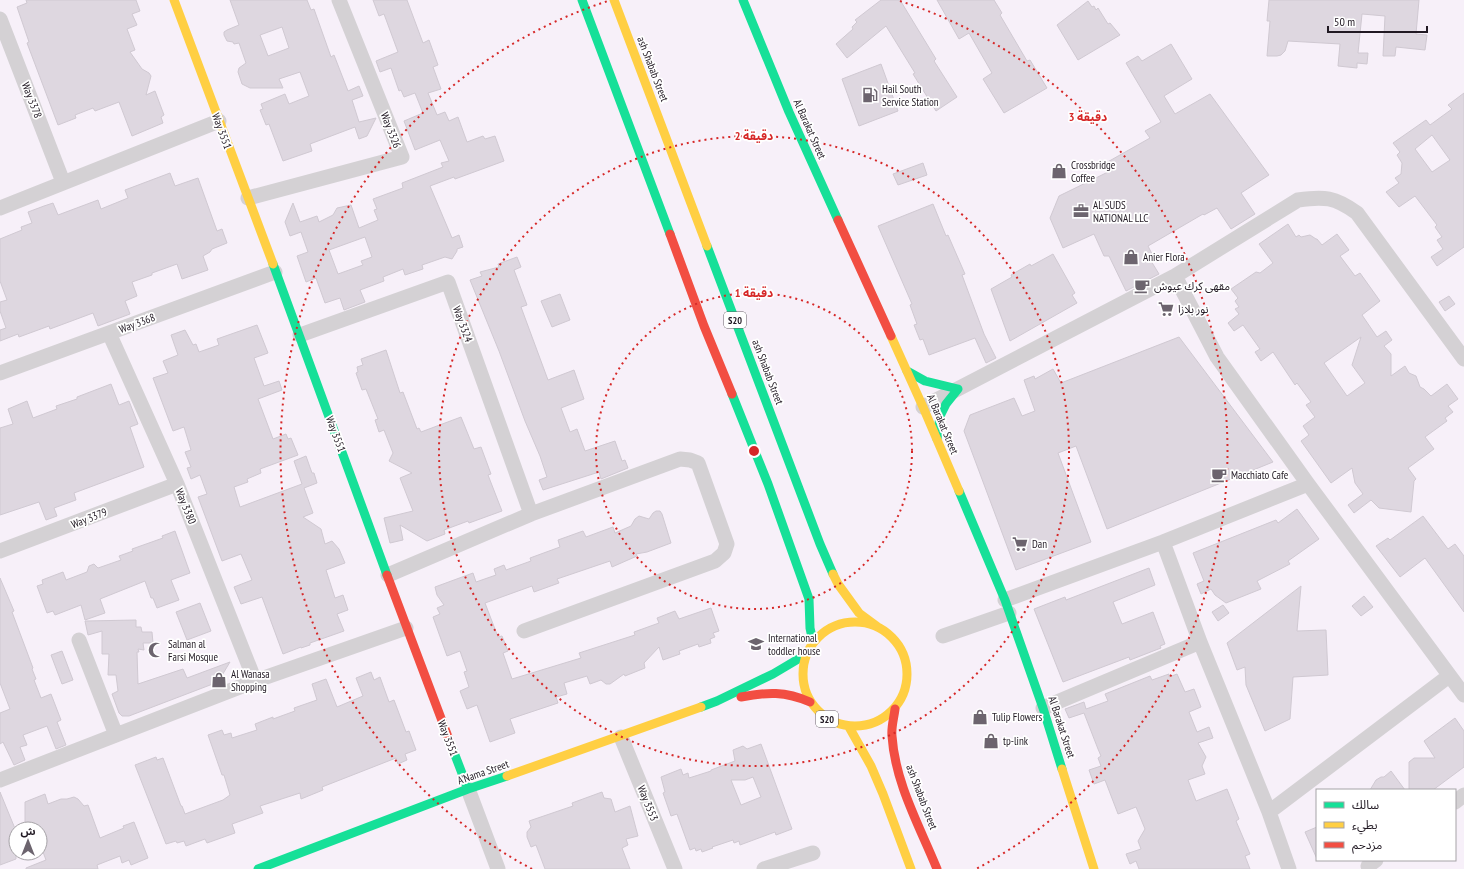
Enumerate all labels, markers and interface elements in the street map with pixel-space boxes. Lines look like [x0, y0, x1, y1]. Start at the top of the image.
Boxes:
scale bar [1328, 8, 1427, 34]
text: 50 m [1334, 14, 1355, 29]
street label: ash Shabab Street [634, 35, 672, 103]
street label: Way 3378 [19, 80, 45, 120]
place label: Hail South Service Station [882, 82, 939, 109]
fuel station icon: Hail South Service Station [861, 86, 879, 104]
street label: Al Barakat Street [791, 97, 829, 161]
text: 3 دقيقة [1069, 109, 1107, 124]
street label: Way 3326 [378, 110, 404, 150]
street label: Way 3551 [209, 111, 235, 151]
text: 2 دقيقة [735, 128, 773, 143]
place label: Crossbridge Coffee [1071, 158, 1116, 185]
shop icon: Crossbridge Coffee [1050, 162, 1068, 180]
place label: AL SUDS NATIONAL LLC [1093, 198, 1148, 225]
office icon: AL SUDS NATIONAL LLC [1072, 202, 1090, 220]
shop icon: Anier Flora [1122, 248, 1140, 266]
place label: Anier Flora [1143, 250, 1185, 264]
cafe icon: مقهى كرك عيوش [1133, 277, 1151, 295]
place label: مقهى كرك عيوش [1154, 279, 1230, 293]
text: 1 دقيقة [735, 285, 773, 300]
supermarket icon: نور بلازا [1157, 300, 1175, 318]
place label: نور بلازا [1178, 302, 1208, 316]
street label: Way 3324 [450, 304, 476, 344]
street label: Way 3368 [117, 310, 157, 336]
road number: S20 [724, 312, 746, 328]
street label: ash Shabab Street [749, 338, 787, 406]
street label: Al Barakat Street [924, 392, 962, 456]
street label: Way 3551 [323, 414, 349, 454]
centre of rings [747, 444, 761, 458]
cafe icon: Macchiato Cafe [1210, 466, 1228, 484]
place label: Macchiato Cafe [1231, 468, 1289, 482]
street label: Way 3380 [173, 486, 200, 526]
street label: Way 3379 [69, 505, 109, 531]
supermarket icon: Dan [1011, 535, 1029, 553]
place label: Dan [1032, 537, 1047, 551]
place label: International toddler house [768, 631, 821, 658]
school or university icon: International toddler house [747, 635, 765, 653]
place label: Salman al Farsi Mosque [168, 637, 218, 664]
mosque icon: Salman al Farsi Mosque [147, 641, 165, 659]
place label: Al Wanasa Shopping [231, 667, 270, 694]
shop icon: Al Wanasa Shopping [210, 671, 228, 689]
street label: Al Barakat Street [1045, 694, 1079, 760]
shop icon: Tulip Flowers [971, 708, 989, 726]
place label: Tulip Flowers [992, 710, 1043, 724]
road number: S20 [816, 711, 838, 727]
street label: Way 3551 [435, 718, 461, 758]
shop icon: tp-link [982, 732, 1000, 750]
place label: tp-link [1003, 734, 1029, 748]
street label: A'Nama Street [455, 757, 511, 787]
street label: ash Shabab Street [903, 763, 941, 831]
street label: Way 3553 [635, 783, 662, 823]
legend [1316, 789, 1456, 861]
text: سالك [1352, 797, 1379, 812]
text: بطيء [1352, 817, 1378, 835]
north arrow [8, 821, 48, 861]
text: ش [20, 824, 36, 838]
text: مزدحم [1352, 837, 1382, 854]

